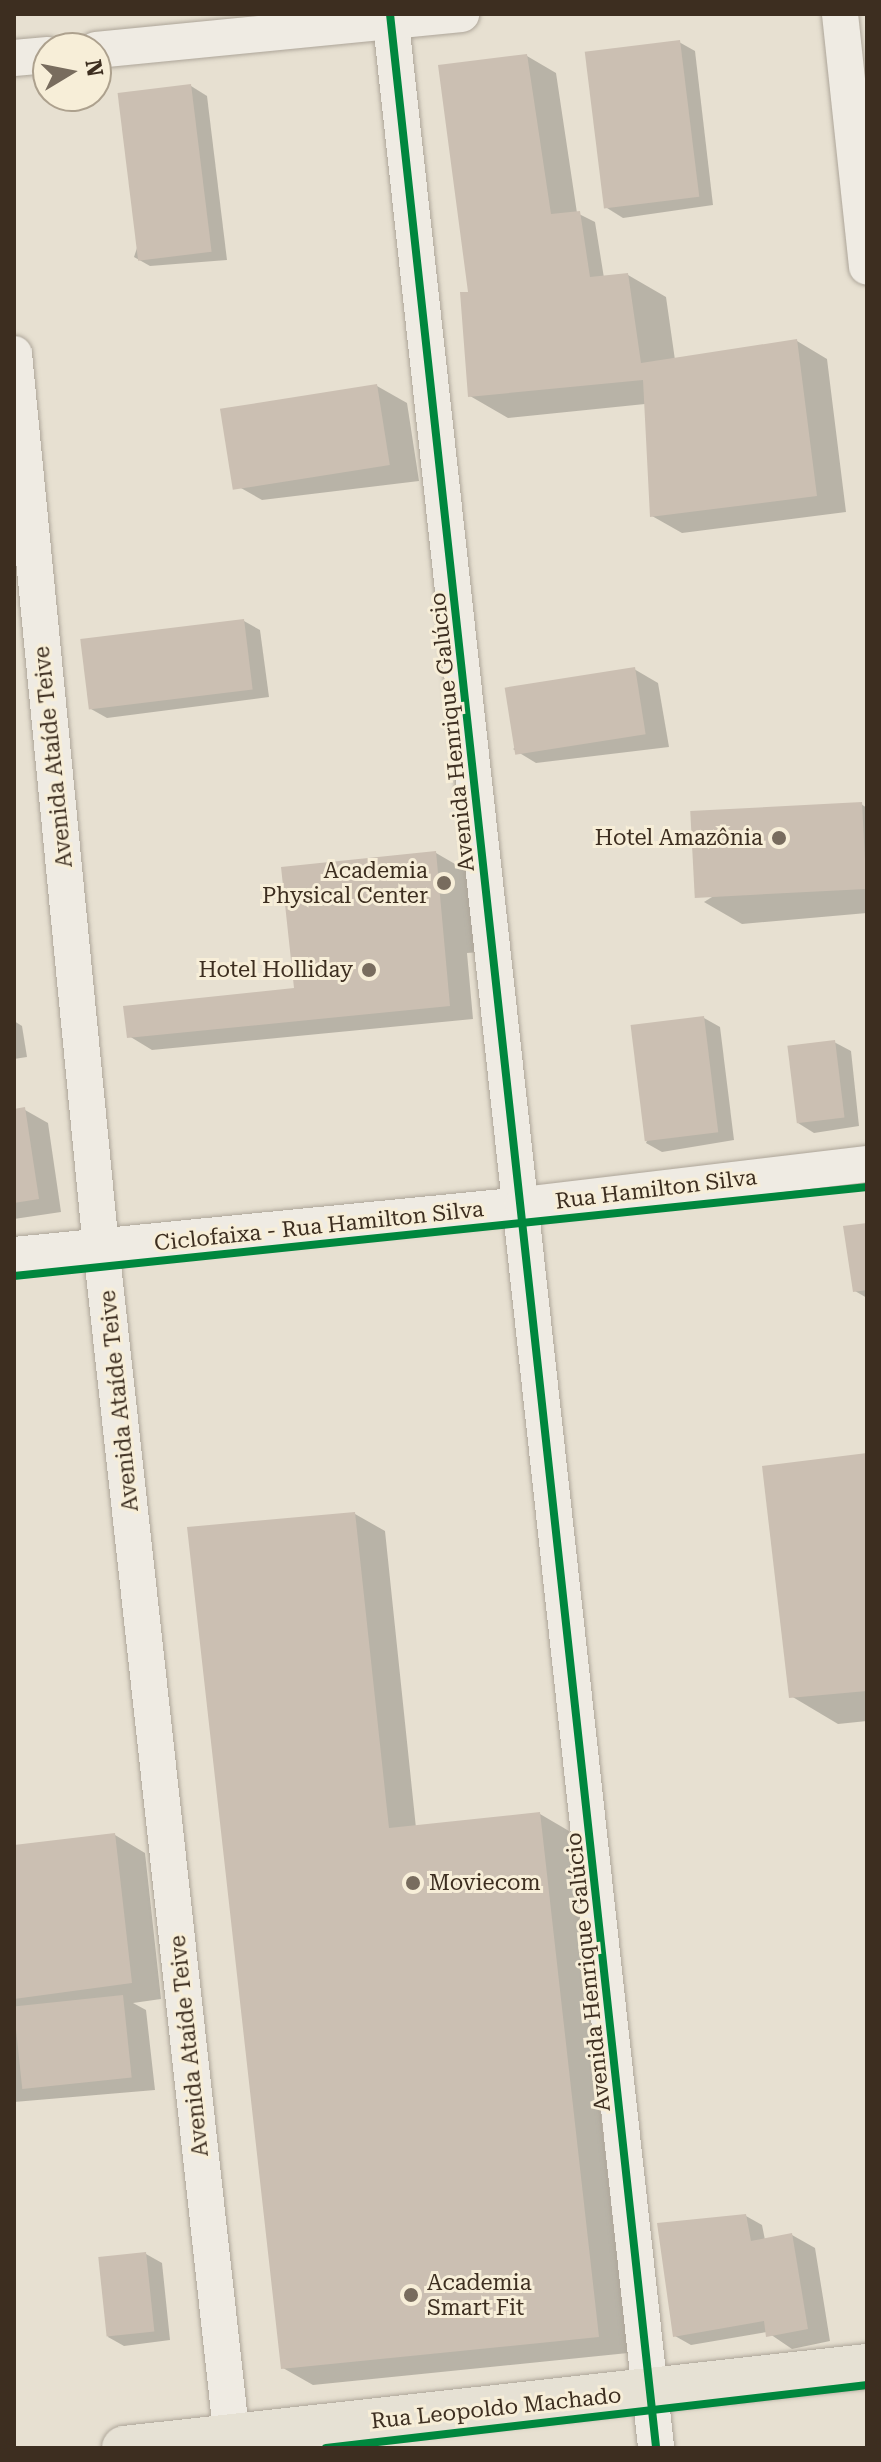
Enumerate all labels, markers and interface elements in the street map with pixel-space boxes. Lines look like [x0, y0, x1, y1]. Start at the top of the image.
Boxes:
north arrow [32, 32, 112, 112]
text: N [80, 58, 108, 79]
street label: Avenida Henrique Galúcio [424, 591, 480, 873]
street label: Avenida Ataíde Teive [28, 645, 78, 869]
place label: Hotel Amazônia [595, 825, 763, 851]
marker: Hotel Amazônia [770, 829, 788, 847]
place label: Academia Physical Center [262, 857, 428, 908]
marker: Academia Physical Center [435, 874, 453, 892]
place label: Hotel Holliday [198, 957, 353, 983]
marker: Hotel Holliday [360, 961, 378, 979]
street label: Rua Hamilton Silva [554, 1164, 758, 1214]
street label: Ciclofaixa - Rua Hamilton Silva [153, 1196, 485, 1256]
street label: Avenida Ataíde Teive [94, 1289, 144, 1513]
street label: Avenida Henrique Galúcio [560, 1831, 616, 2113]
place label: Moviecom [429, 1870, 541, 1896]
marker: Moviecom [404, 1874, 422, 1892]
street label: Avenida Ataíde Teive [164, 1934, 214, 2158]
place label: Academia Smart Fit [427, 2269, 532, 2320]
marker: Academia Smart Fit [402, 2286, 420, 2304]
street label: Rua Leopoldo Machado [369, 2382, 623, 2434]

